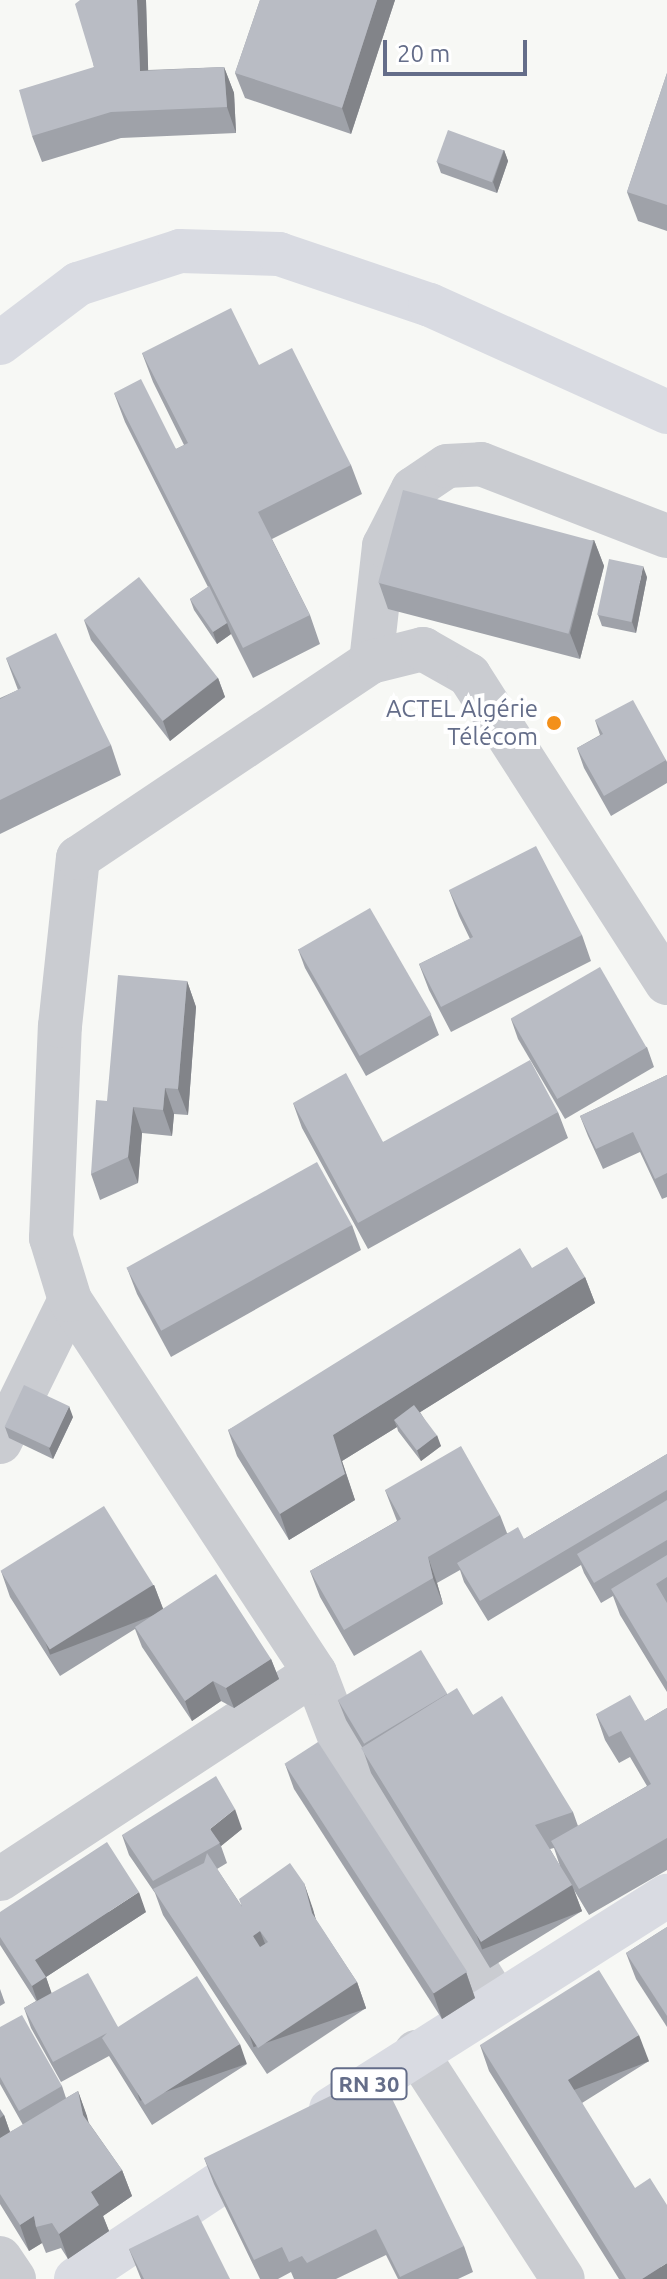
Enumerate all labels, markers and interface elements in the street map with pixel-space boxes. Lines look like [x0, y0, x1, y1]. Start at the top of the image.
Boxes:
scale bar [387, 24, 531, 74]
text: 20 m [397, 40, 450, 67]
place label: ACTEL Algérie Télécom [386, 695, 538, 751]
marker: ACTEL Algérie Télécom [545, 714, 563, 732]
road number: RN 30 [329, 2066, 409, 2102]

